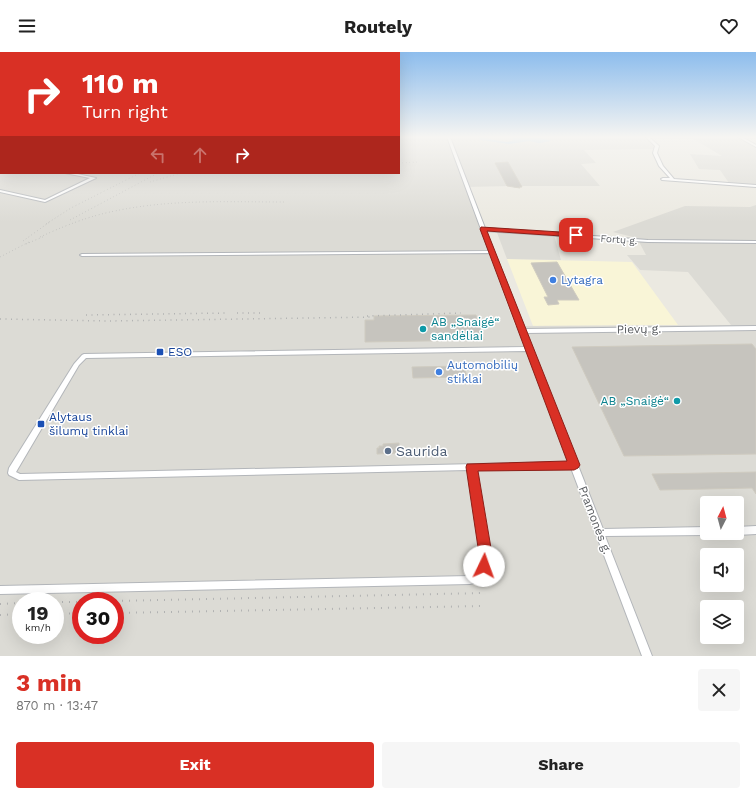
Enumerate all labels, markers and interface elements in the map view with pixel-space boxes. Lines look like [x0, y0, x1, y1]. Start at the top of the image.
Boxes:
icon: menu [16, 15, 38, 37]
icon: heart [718, 15, 740, 37]
text: Routely [344, 16, 412, 37]
text: 110 m [82, 67, 159, 100]
icon: right [16, 68, 68, 120]
text: Turn right [82, 101, 168, 122]
icon: left [147, 144, 169, 166]
icon: ahead [189, 144, 211, 166]
icon: right [231, 144, 253, 166]
pin [559, 218, 593, 252]
icon: arrive [565, 224, 587, 246]
street label: Fortų g. [600, 233, 638, 246]
place label: Lytagra [561, 273, 603, 287]
marker: Lytagra [548, 275, 558, 285]
place label: AB „Snaigė“ sandėliai [431, 315, 500, 343]
street label: Pievų g. [617, 322, 661, 336]
marker: AB „Snaigė“ sandėliai [418, 324, 428, 334]
place label: ESO [168, 345, 192, 359]
marker: ESO [155, 347, 165, 357]
place label: Automobilių stiklai [447, 358, 518, 386]
marker: Automobilių stiklai [434, 367, 444, 377]
place label: AB „Snaigė“ [600, 394, 669, 408]
marker: AB „Snaigė“ [672, 396, 682, 406]
place label: Alytaus šilumų tinklai [49, 410, 128, 438]
marker: Alytaus šilumų tinklai [36, 419, 46, 429]
place label: Saurida [396, 443, 448, 459]
marker: Saurida [383, 446, 393, 456]
street label: Pramonės g. [576, 484, 614, 556]
north arrow [700, 496, 744, 540]
map controls [700, 496, 744, 644]
position arrow [463, 545, 505, 587]
button: sound [700, 548, 744, 592]
speed limit sign: 30 [72, 592, 124, 644]
button: layers [700, 600, 744, 644]
text: 19 [28, 601, 48, 625]
text: km/h [25, 622, 51, 633]
text: 3 min [16, 669, 82, 697]
button: close [698, 669, 740, 711]
text: 870 m · 13:47 [16, 698, 98, 713]
button: Exit [16, 742, 374, 788]
button: Share [382, 742, 740, 788]

